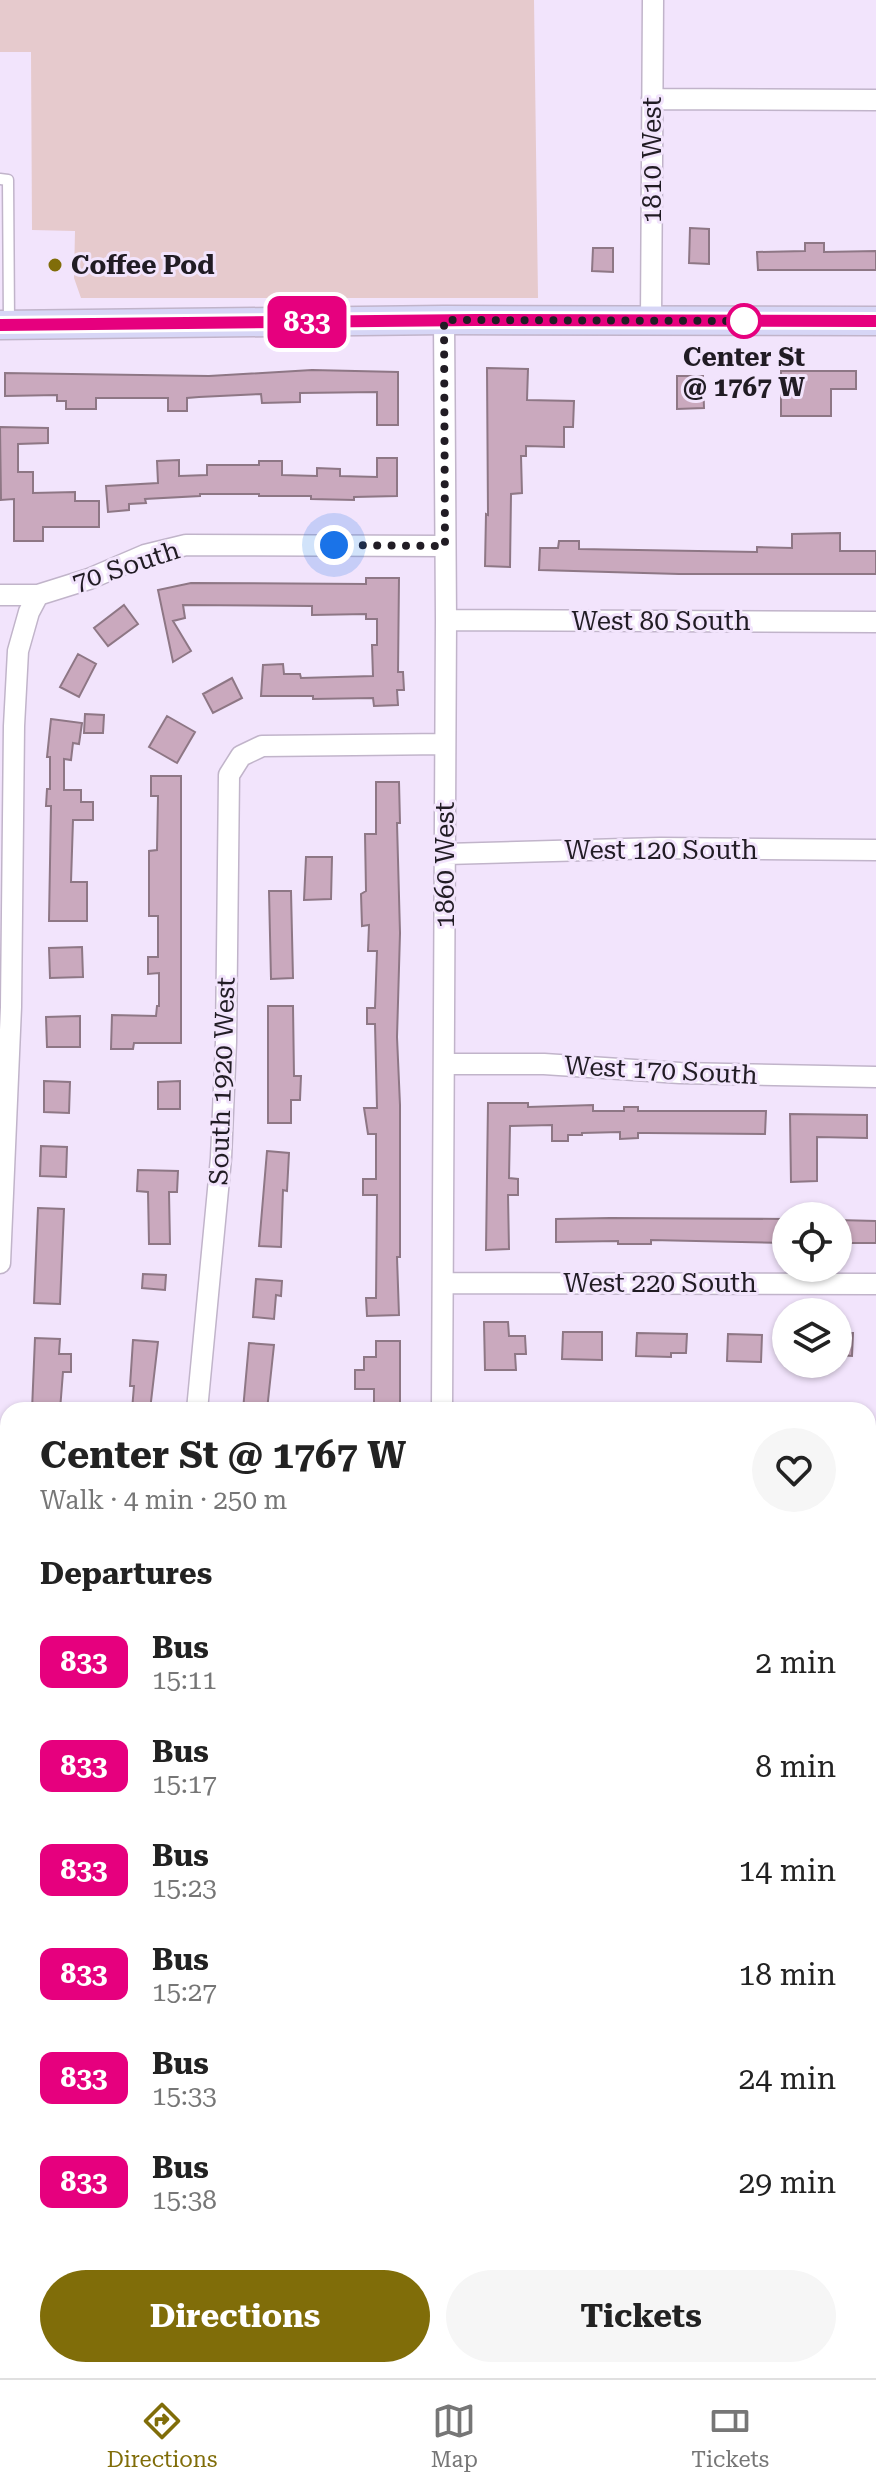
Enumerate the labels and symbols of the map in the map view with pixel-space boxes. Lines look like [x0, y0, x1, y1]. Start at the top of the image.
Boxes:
street label: 1810 West [637, 96, 667, 223]
place label: Coffee Pod [71, 250, 215, 280]
marker: Coffee Pod [46, 256, 64, 274]
line badge: 833 [261, 296, 353, 348]
marker: Center St @ 1767 W [727, 304, 761, 338]
place label: Center St @ 1767 W [683, 342, 805, 402]
your location [314, 525, 354, 565]
street label: 70 South [69, 535, 184, 597]
street label: West 80 South [571, 606, 751, 636]
street label: 1860 West [430, 801, 460, 928]
street label: West 120 South [564, 835, 758, 865]
street label: South 1920 West [203, 976, 241, 1186]
street label: West 170 South [563, 1050, 759, 1090]
street label: West 220 South [563, 1268, 757, 1298]

